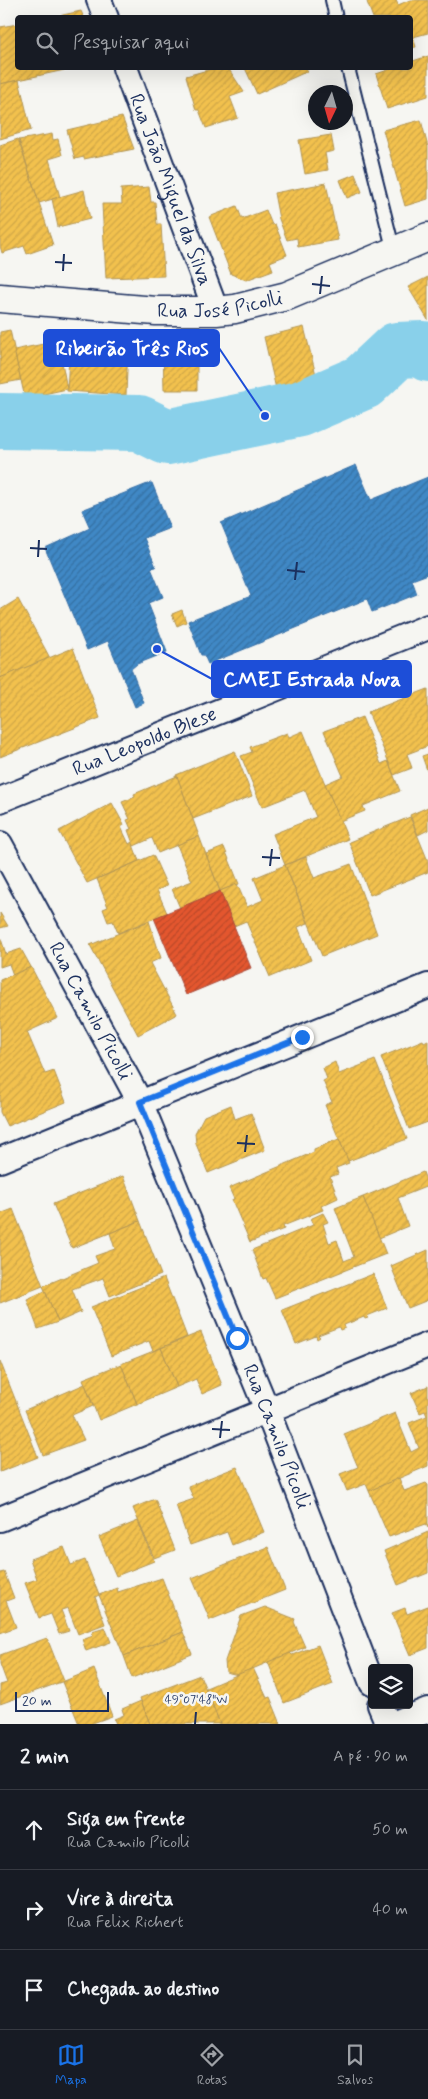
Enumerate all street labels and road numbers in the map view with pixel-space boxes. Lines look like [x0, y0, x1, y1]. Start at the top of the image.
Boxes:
street label: Rua João Miguel da Silva [122, 90, 219, 290]
street label: Rua José Picolli [157, 284, 285, 325]
street label: Rua Leopoldo Blese [69, 700, 221, 783]
street label: Rua Camilo Picolli [42, 937, 139, 1085]
street label: Rua Camilo Picolli [236, 1360, 317, 1513]

